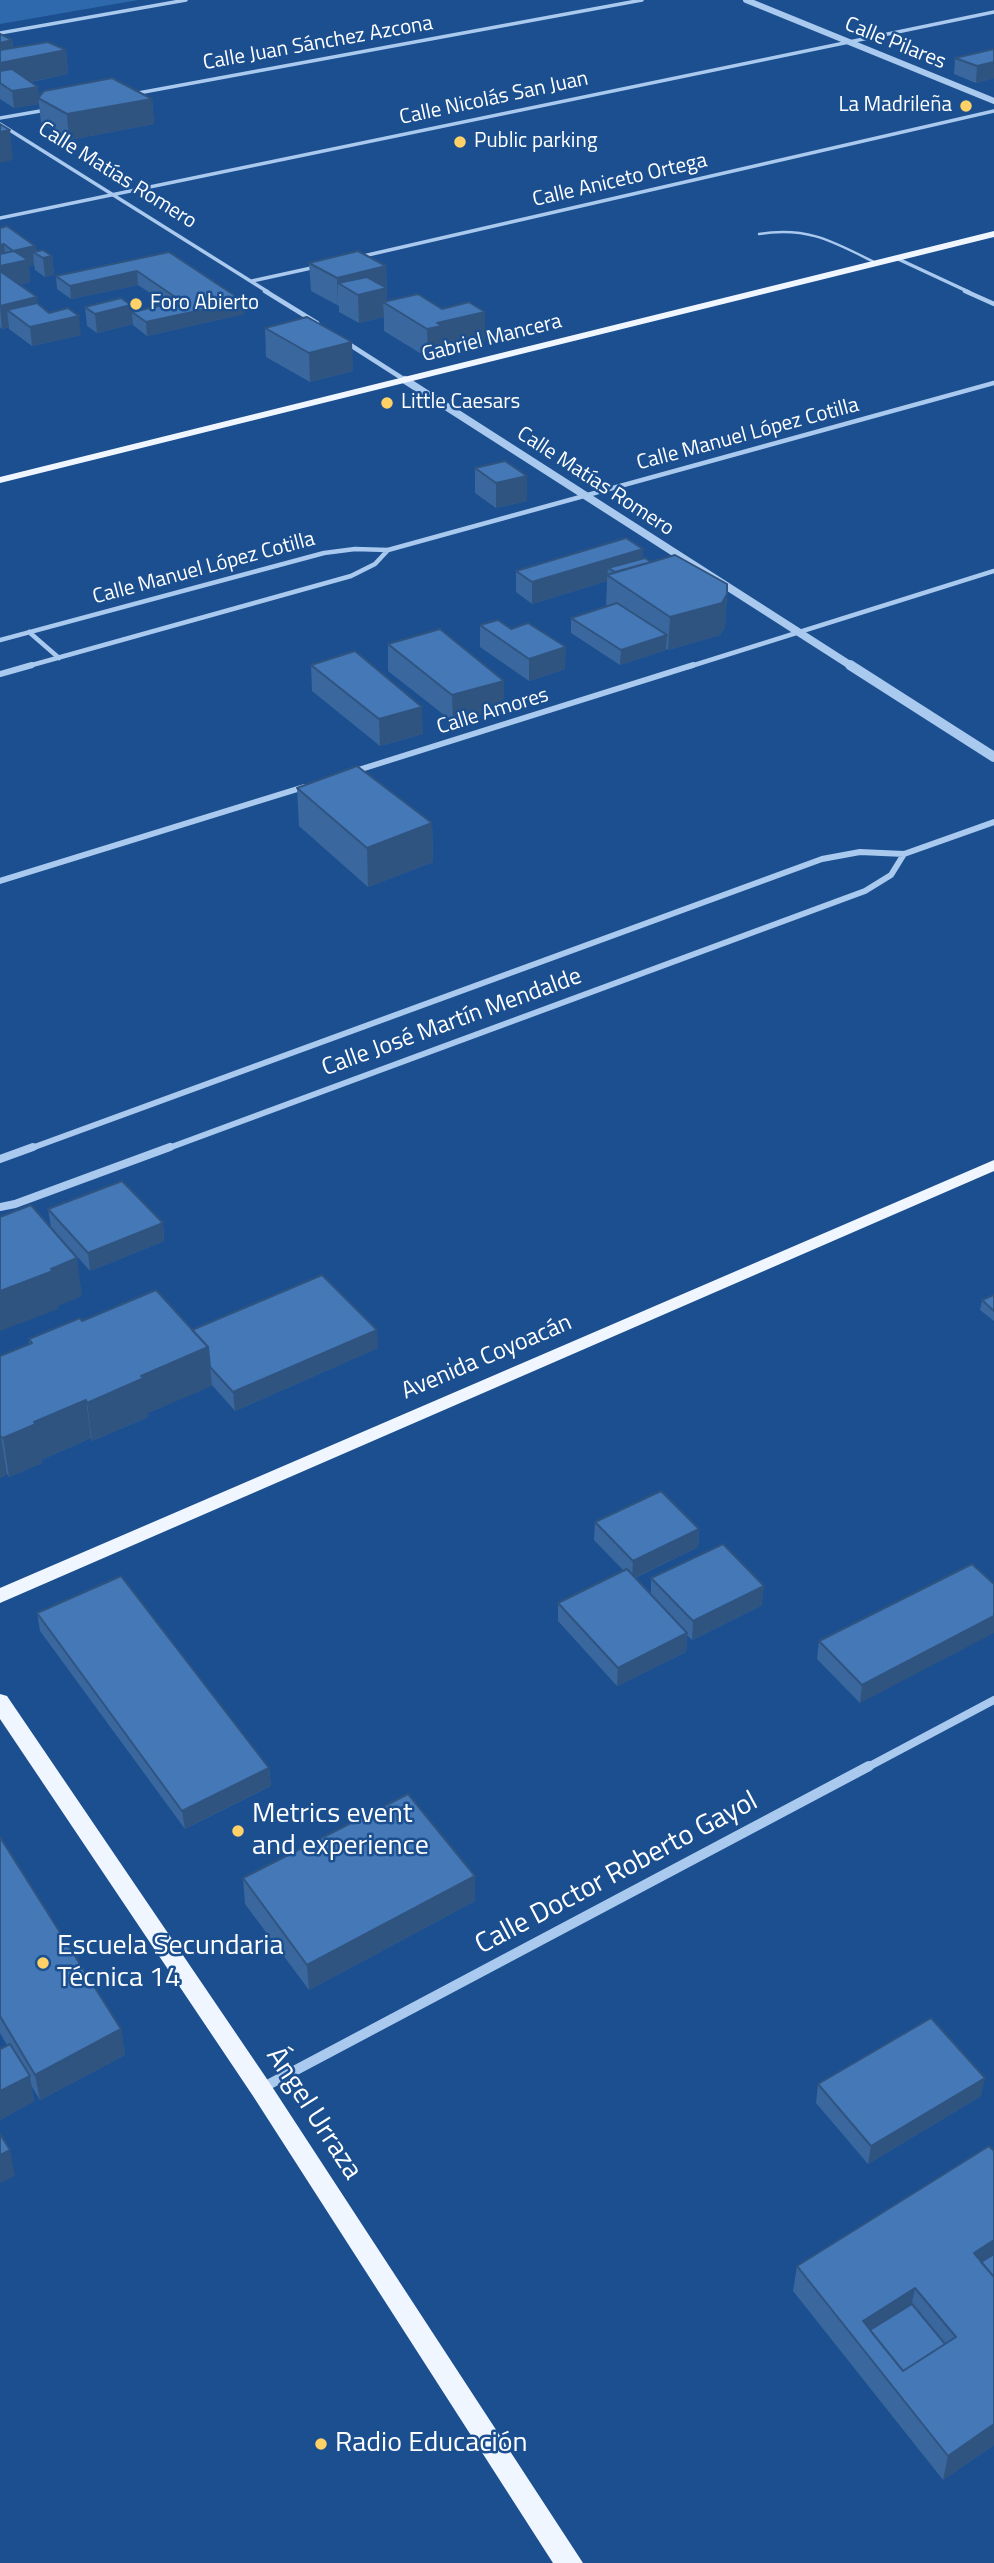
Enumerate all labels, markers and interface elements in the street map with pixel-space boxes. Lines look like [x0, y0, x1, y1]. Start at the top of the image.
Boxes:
street label: Calle Juan Sánchez Azcona [201, 11, 435, 77]
street label: Calle Pilares [841, 12, 949, 76]
street label: Calle Nicolás San Juan [397, 67, 591, 131]
place label: La Madrileña [838, 93, 952, 119]
marker: La Madrileña [958, 98, 974, 114]
street label: Calle Matías Romero [33, 117, 201, 235]
place label: Public parking [474, 129, 597, 155]
marker: Public parking [452, 134, 468, 150]
street label: Calle Aniceto Ortega [530, 149, 710, 213]
place label: Foro Abierto [150, 291, 259, 317]
marker: Foro Abierto [128, 296, 144, 312]
street label: Gabriel Mancera [419, 309, 565, 369]
place label: Little Caesars [401, 390, 520, 416]
street label: Calle Manuel López Cotilla [634, 393, 862, 477]
marker: Little Caesars [379, 395, 395, 411]
street label: Calle Matías Romero [512, 422, 678, 542]
street label: Calle Manuel López Cotilla [90, 527, 318, 611]
street label: Calle Amores [434, 683, 552, 741]
street label: Calle José Martín Mendalde [318, 963, 586, 1083]
street label: Avenida Coyoacán [398, 1309, 576, 1407]
street label: Calle Doctor Roberto Gayol [470, 1785, 764, 1963]
place label: Metrics event and experience [252, 1798, 429, 1864]
marker: Metrics event and experience [230, 1823, 246, 1839]
place label: Escuela Secundaria Técnica 14 [57, 1930, 283, 1996]
marker: Escuela Secundaria Técnica 14 [35, 1955, 51, 1971]
street label: Ángel Urraza [258, 2041, 368, 2187]
place label: Radio Educación [335, 2427, 527, 2461]
marker: Radio Educación [313, 2436, 329, 2452]

